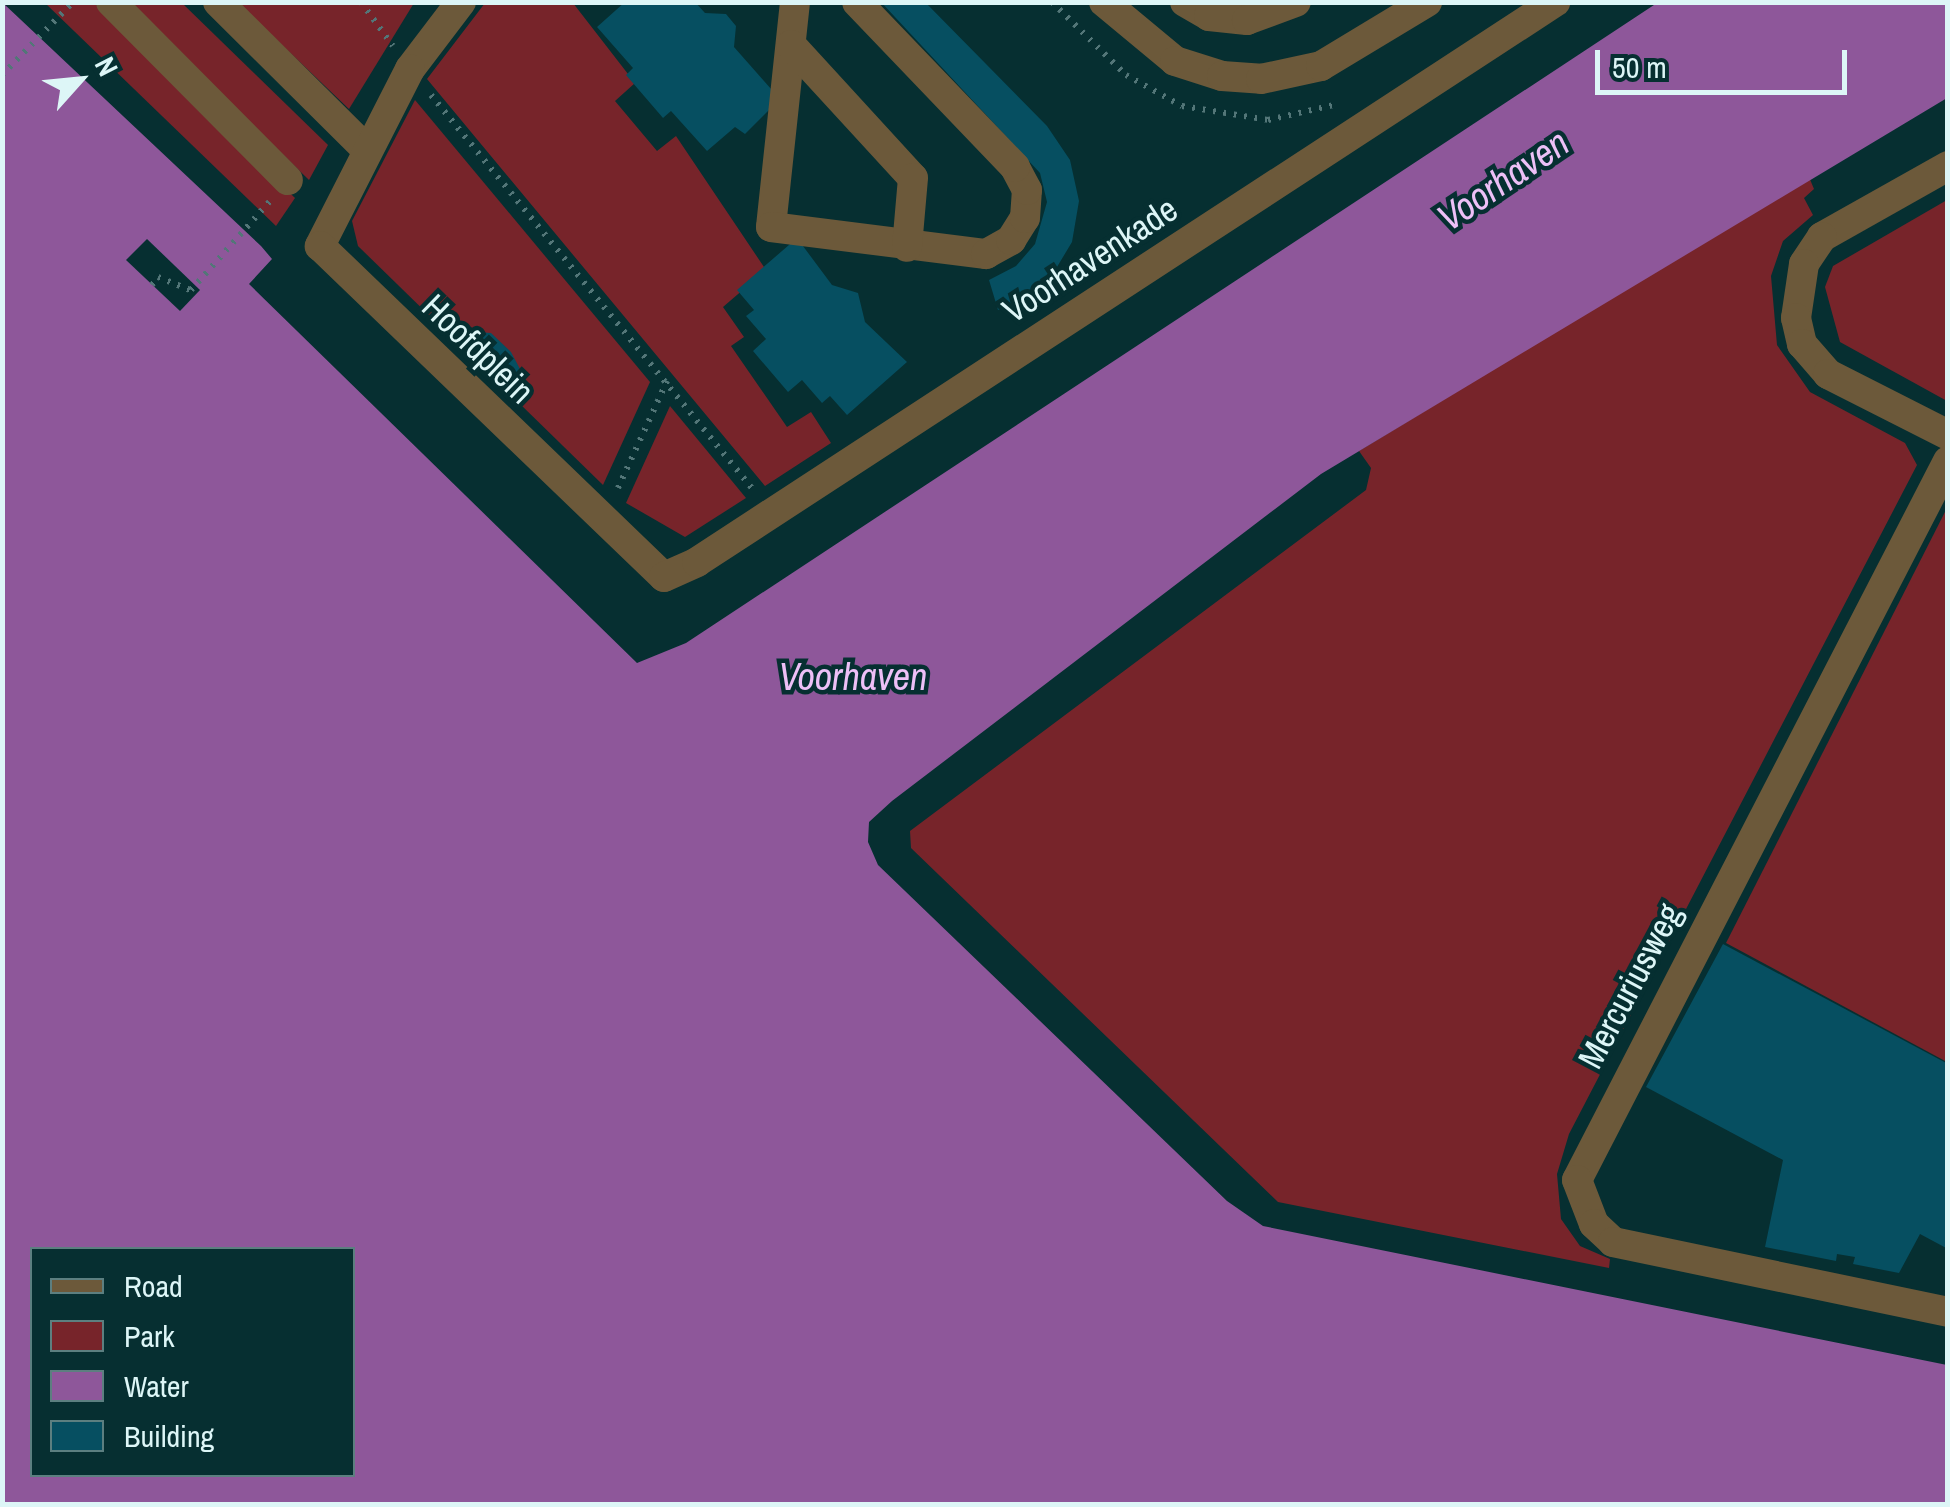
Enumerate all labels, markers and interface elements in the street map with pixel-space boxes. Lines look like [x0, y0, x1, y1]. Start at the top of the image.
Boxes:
north arrow [30, 30, 130, 130]
scale bar [1600, 30, 1852, 92]
text: 50 m [1612, 47, 1667, 87]
text: N [86, 50, 127, 82]
water label: Voorhaven [1429, 120, 1577, 240]
street label: Voorhavenkade [995, 188, 1185, 332]
street label: Hoofdplein [413, 286, 543, 412]
water label: Voorhaven [779, 654, 927, 700]
street label: Mercuriusweg [1569, 897, 1691, 1075]
legend [30, 1247, 355, 1477]
text: Road [124, 1266, 183, 1306]
text: Park [124, 1316, 175, 1356]
text: Water [124, 1366, 189, 1406]
text: Building [124, 1416, 214, 1456]

